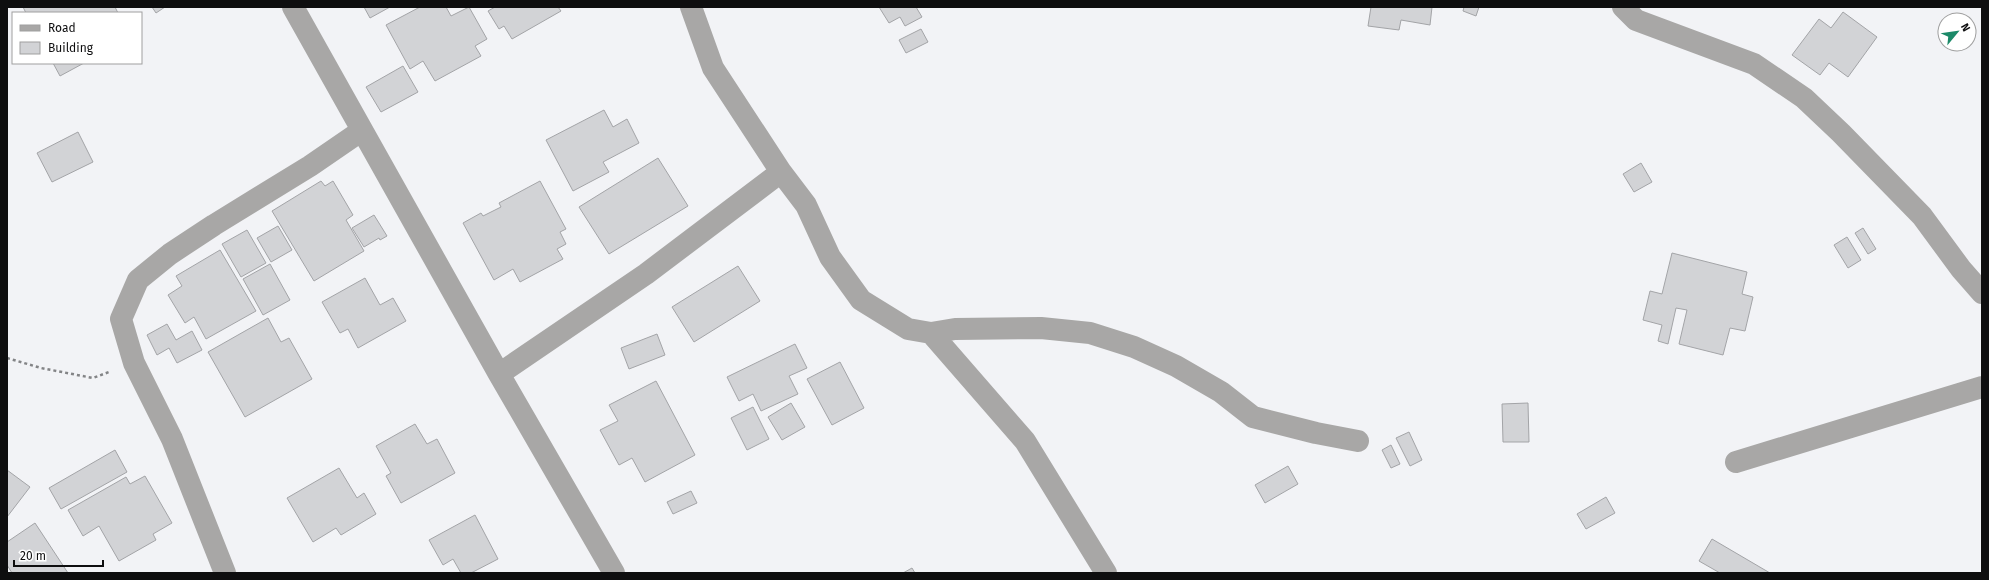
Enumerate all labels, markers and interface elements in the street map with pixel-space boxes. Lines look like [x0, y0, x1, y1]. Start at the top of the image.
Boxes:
legend [12, 12, 142, 64]
north arrow [1937, 12, 1977, 52]
text: Road [48, 21, 76, 35]
text: N [1958, 21, 1973, 34]
text: Building [48, 41, 94, 55]
scale bar [14, 542, 103, 568]
text: 20 m [20, 549, 46, 563]

